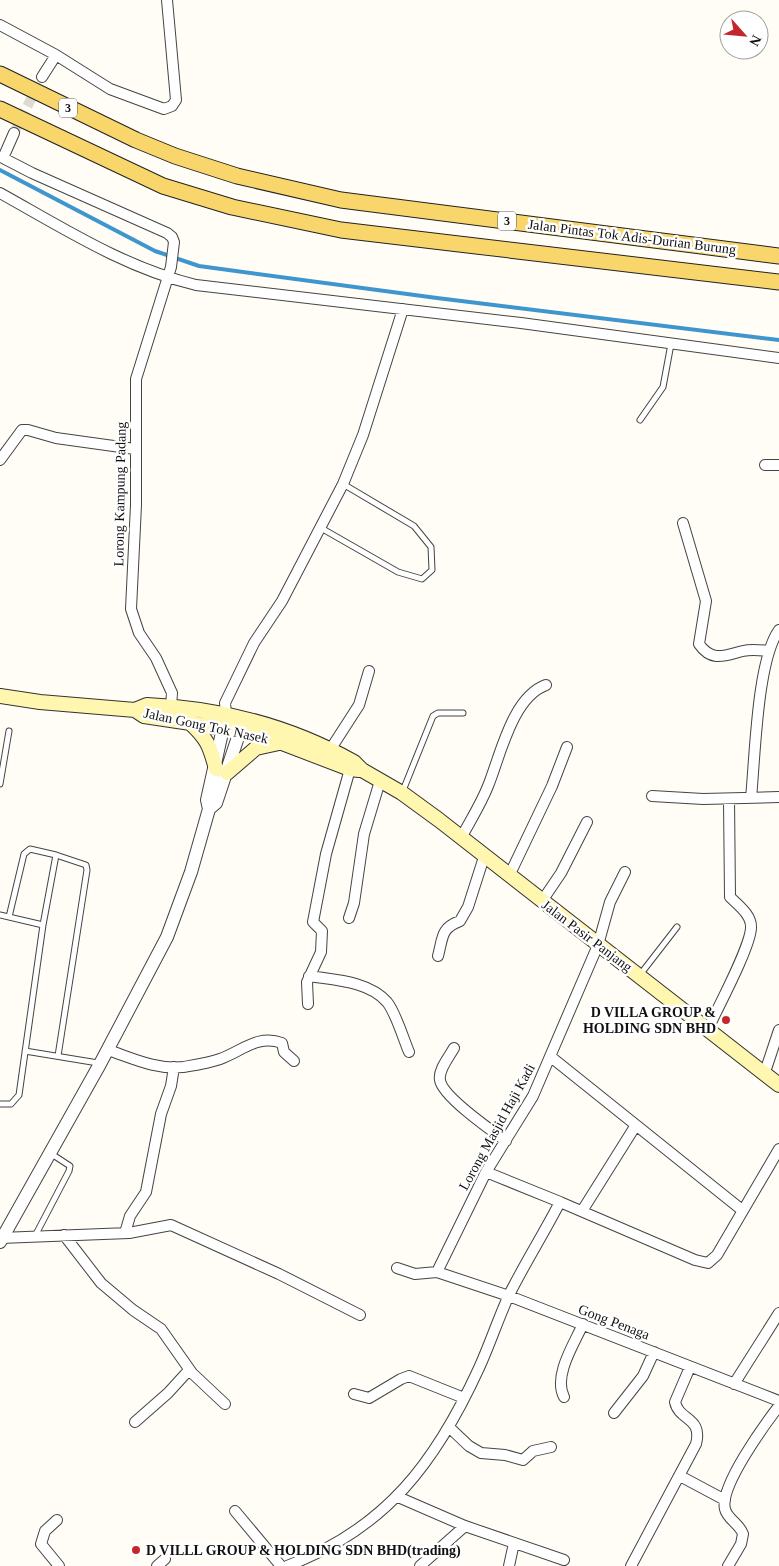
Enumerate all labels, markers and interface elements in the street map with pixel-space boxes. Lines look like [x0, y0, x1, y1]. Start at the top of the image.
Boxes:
north arrow [719, 10, 769, 60]
text: N [746, 33, 764, 49]
road number: 3 [59, 99, 77, 118]
road number: 3 [498, 212, 516, 230]
street label: Jalan Pintas Tok Adis-Durian Burung [527, 217, 737, 257]
street label: Lorong Kampung Padang [111, 422, 129, 566]
street label: Jalan Gong Tok Nasek [142, 705, 270, 747]
street label: Jalan Pasir Panjang [539, 897, 635, 975]
place label: D VILLA GROUP & HOLDING SDN BHD [583, 1005, 716, 1036]
marker: D VILLA GROUP & HOLDING SDN BHD [720, 1014, 732, 1026]
street label: Lorong Masjid Haji Kadi [456, 1061, 538, 1193]
street label: Gong Penaga [576, 1302, 652, 1343]
place label: D VILLL GROUP & HOLDING SDN BHD(trading) [146, 1543, 461, 1559]
marker: D VILLL GROUP & HOLDING SDN BHD(trading) [130, 1544, 142, 1556]

